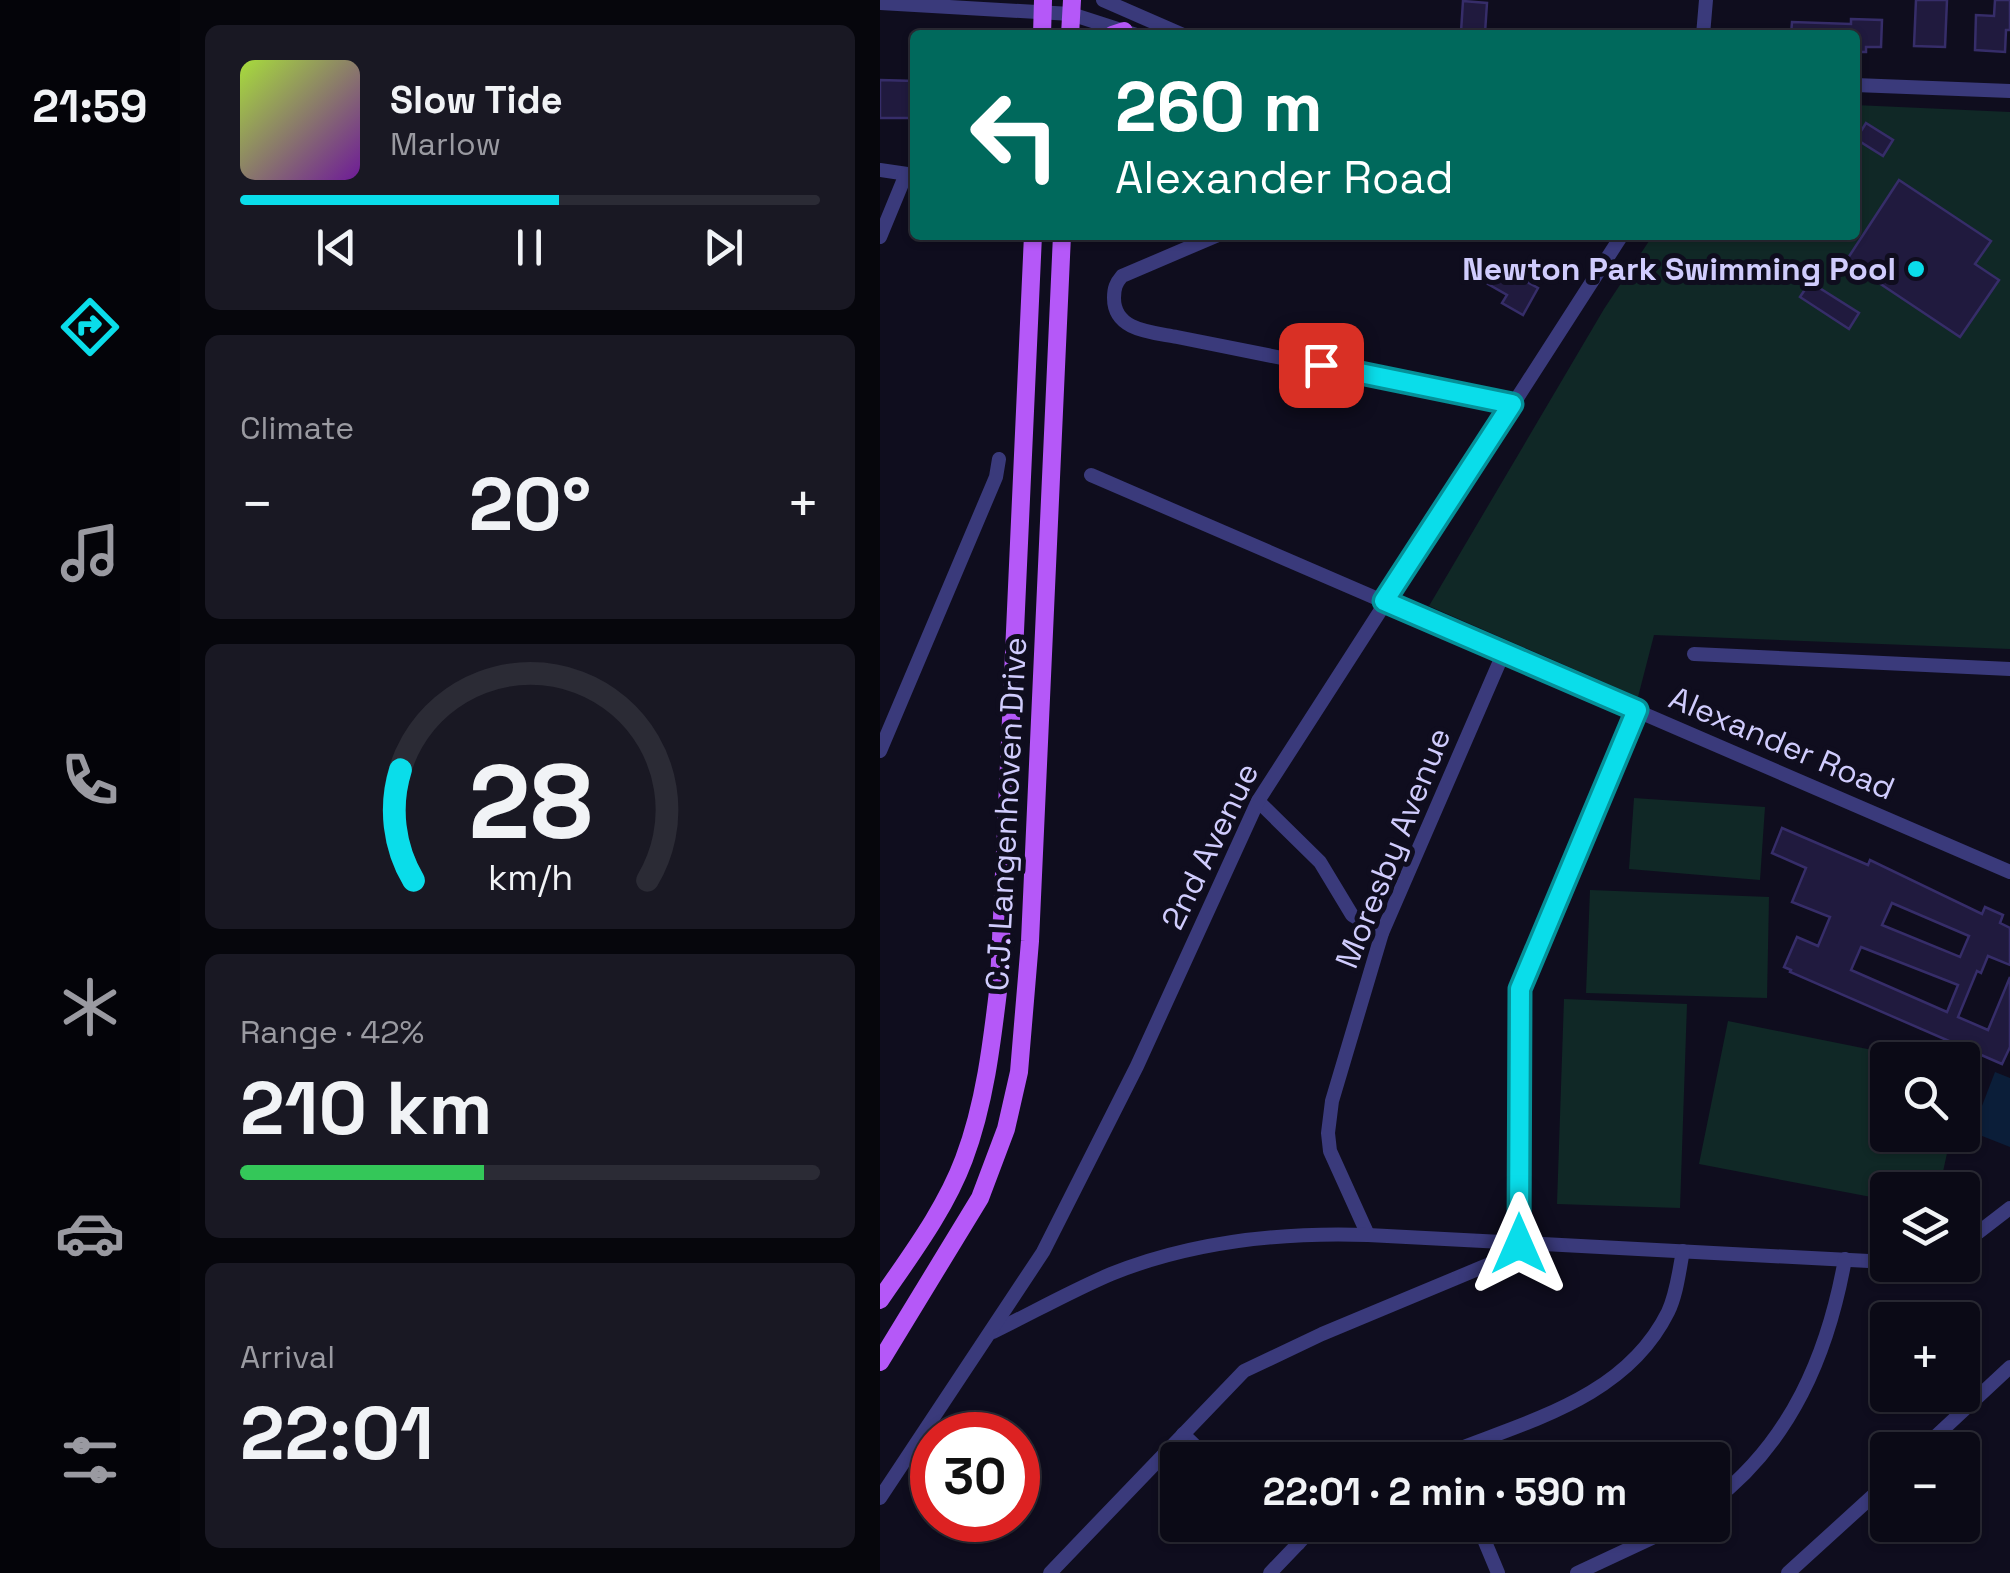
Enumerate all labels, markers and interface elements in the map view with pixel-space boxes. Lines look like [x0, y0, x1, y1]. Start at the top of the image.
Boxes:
text: 260 m [1115, 62, 1323, 151]
icon: left [950, 70, 1080, 200]
text: Slow Tide [390, 76, 563, 124]
text: 21:59 [32, 78, 148, 135]
text: Marlow [390, 124, 501, 164]
text: Alexander Road [1115, 149, 1454, 206]
icon: previous [309, 220, 364, 275]
icon: pause [502, 220, 557, 275]
icon: next [696, 220, 751, 275]
place label: Newton Park Swimming Pool [1462, 249, 1896, 289]
marker: Newton Park Swimming Pool [1905, 258, 1927, 280]
icon: directions [55, 292, 125, 362]
pin [1279, 323, 1364, 408]
icon: arrive [1294, 338, 1349, 393]
text: Climate [240, 408, 354, 448]
text: 20° [469, 456, 591, 552]
text: − [240, 469, 274, 539]
text: + [786, 469, 820, 539]
icon: music [55, 518, 125, 588]
street label: C.J. Langenhoven Drive [977, 636, 1035, 992]
street label: Alexander Road [1663, 678, 1901, 808]
street label: Moresby Avenue [1327, 722, 1459, 974]
text: 28 [468, 736, 592, 868]
icon: phone [55, 745, 125, 815]
street label: 2nd Avenue [1152, 756, 1268, 936]
text: km/h [487, 855, 573, 900]
icon: climate [55, 972, 125, 1042]
text: Range · 42% [240, 1012, 424, 1052]
map controls [1870, 1042, 1980, 1542]
button: search [1870, 1042, 1980, 1152]
text: 210 km [240, 1060, 492, 1156]
button: layers [1870, 1172, 1980, 1282]
position arrow [1467, 1192, 1571, 1296]
icon: car [55, 1198, 125, 1268]
button: + [1870, 1302, 1980, 1412]
text: Arrival [240, 1337, 335, 1377]
text: 22:01 [240, 1385, 434, 1481]
speed limit sign: 30 [910, 1412, 1040, 1542]
icon: filters [55, 1425, 125, 1495]
button: − [1870, 1432, 1980, 1542]
text: 22:01 · 2 min · 590 m [1263, 1468, 1627, 1516]

